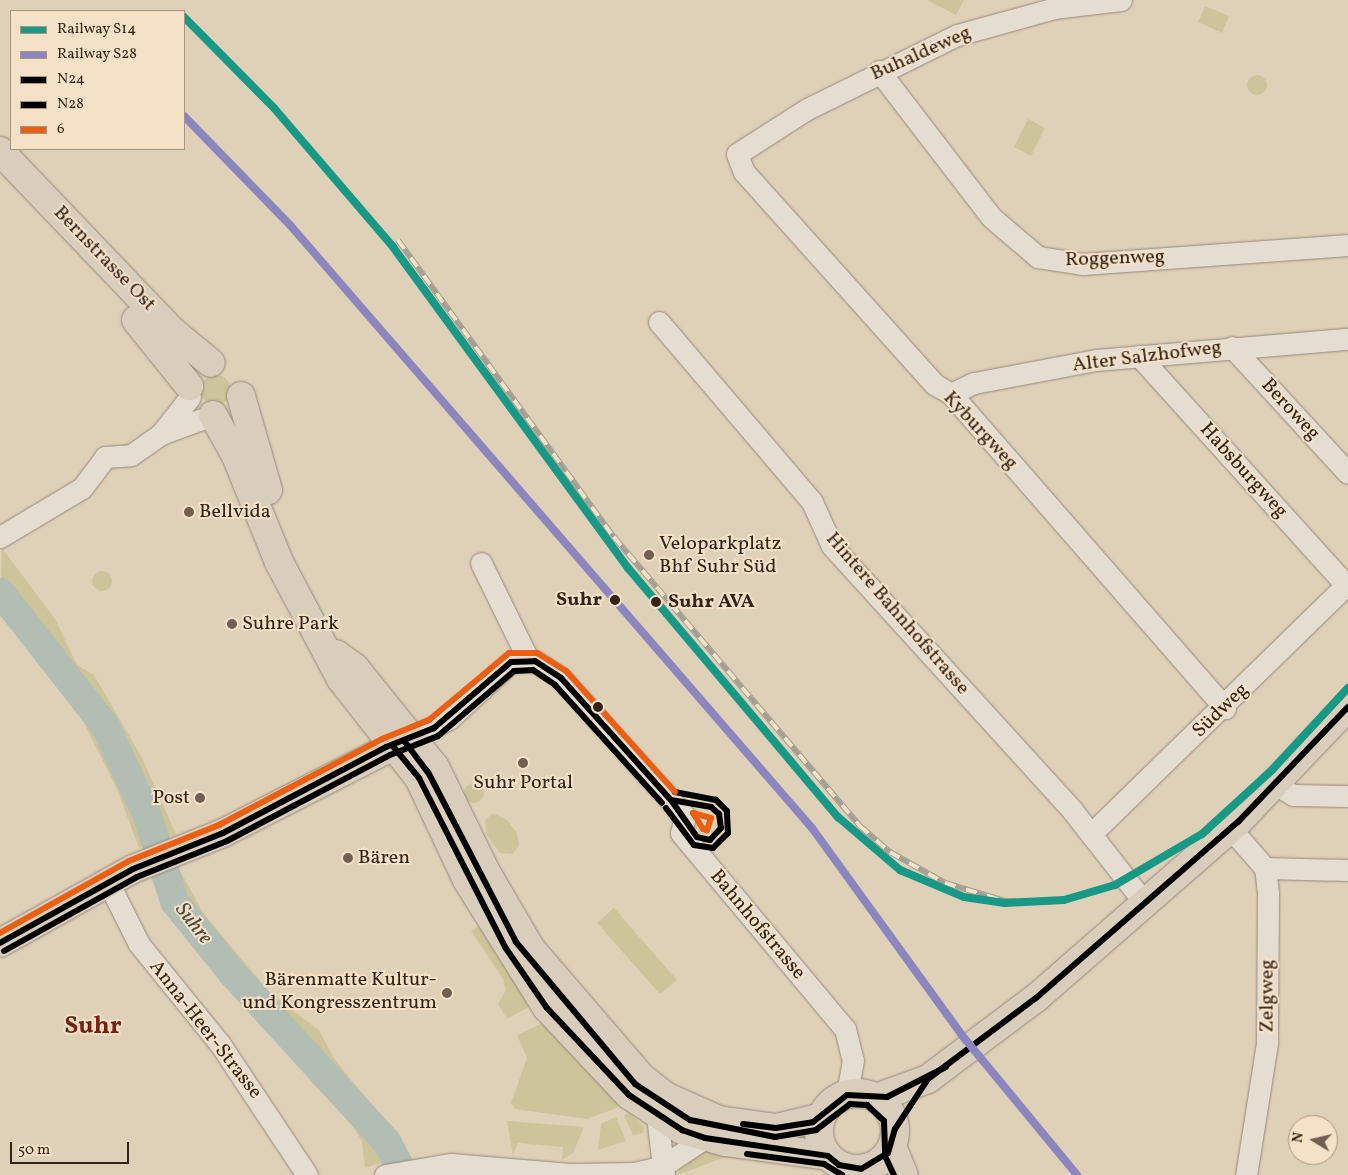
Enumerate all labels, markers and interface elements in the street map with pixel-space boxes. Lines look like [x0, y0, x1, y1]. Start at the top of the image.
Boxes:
legend [10, 10, 185, 150]
text: Railway S14 [57, 19, 136, 40]
street label: Buhaldeweg [867, 21, 975, 87]
text: Railway S28 [57, 44, 137, 65]
text: N24 [57, 69, 85, 90]
text: N28 [57, 94, 84, 115]
text: 6 [57, 119, 65, 140]
street label: Bernstrasse Ost [48, 201, 160, 317]
street label: Roggenweg [1065, 245, 1165, 273]
street label: Alter Salzhofweg [1071, 336, 1223, 378]
street label: Beroweg [1255, 374, 1325, 446]
street label: Kyburgweg [938, 387, 1022, 475]
street label: Habsburgweg [1194, 418, 1292, 524]
place label: Bellvida [199, 500, 271, 524]
marker: Bellvida [183, 506, 195, 518]
street label: Hintere Bahnhofstrasse [820, 528, 974, 700]
place label: Veloparkplatz Bhf Suhr Süd [659, 532, 782, 579]
marker: Veloparkplatz Bhf Suhr Süd [643, 549, 655, 561]
place label: Suhr [556, 588, 602, 612]
place label: Suhr AVA [668, 590, 755, 614]
marker: Suhr [606, 591, 624, 609]
marker: Suhr AVA [647, 593, 665, 611]
place label: Suhre Park [242, 612, 339, 636]
marker: Suhre Park [226, 618, 238, 630]
street label: Südweg [1188, 679, 1254, 743]
unlabelled marker [593, 702, 603, 712]
marker: Suhr Portal [517, 757, 529, 769]
place label: Suhr Portal [473, 771, 573, 795]
place label: Post [153, 786, 190, 810]
marker: Post [194, 792, 206, 804]
place label: Bären [358, 846, 410, 870]
marker: Bären [342, 852, 354, 864]
street label: Bahnhofstrasse [704, 865, 810, 985]
water label: Suhre [169, 898, 217, 950]
street label: Anna-Heer-Strasse [143, 956, 267, 1104]
street label: Zelgweg [1256, 959, 1280, 1033]
place label: Bärenmatte Kultur- und Kongresszentrum [242, 969, 437, 1016]
marker: Bärenmatte Kultur- und Kongresszentrum [441, 987, 453, 999]
district label: Suhr [64, 1012, 122, 1042]
north arrow [1288, 1115, 1338, 1165]
text: N [1288, 1131, 1309, 1144]
scale bar [12, 1132, 131, 1164]
text: 50 m [18, 1140, 50, 1161]

